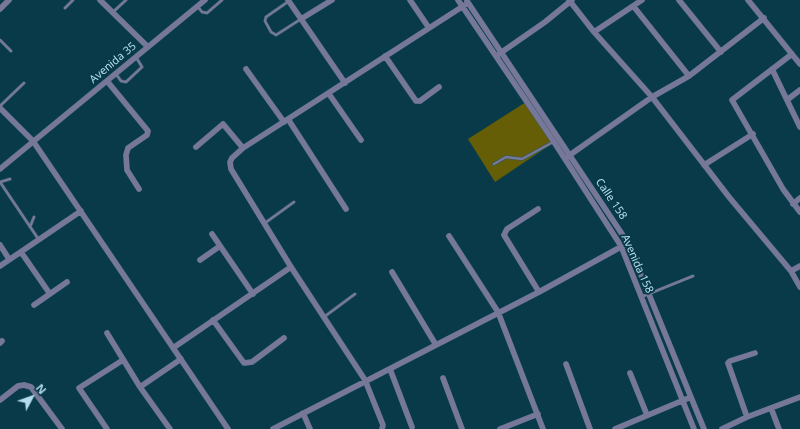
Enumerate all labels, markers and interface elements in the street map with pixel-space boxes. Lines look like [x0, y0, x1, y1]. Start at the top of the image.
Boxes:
street label: Avenida 35 [87, 40, 139, 86]
street label: Calle 158 [592, 176, 630, 222]
street label: Avenida 158 [618, 232, 656, 296]
north arrow [12, 377, 52, 417]
text: N [33, 380, 50, 397]

